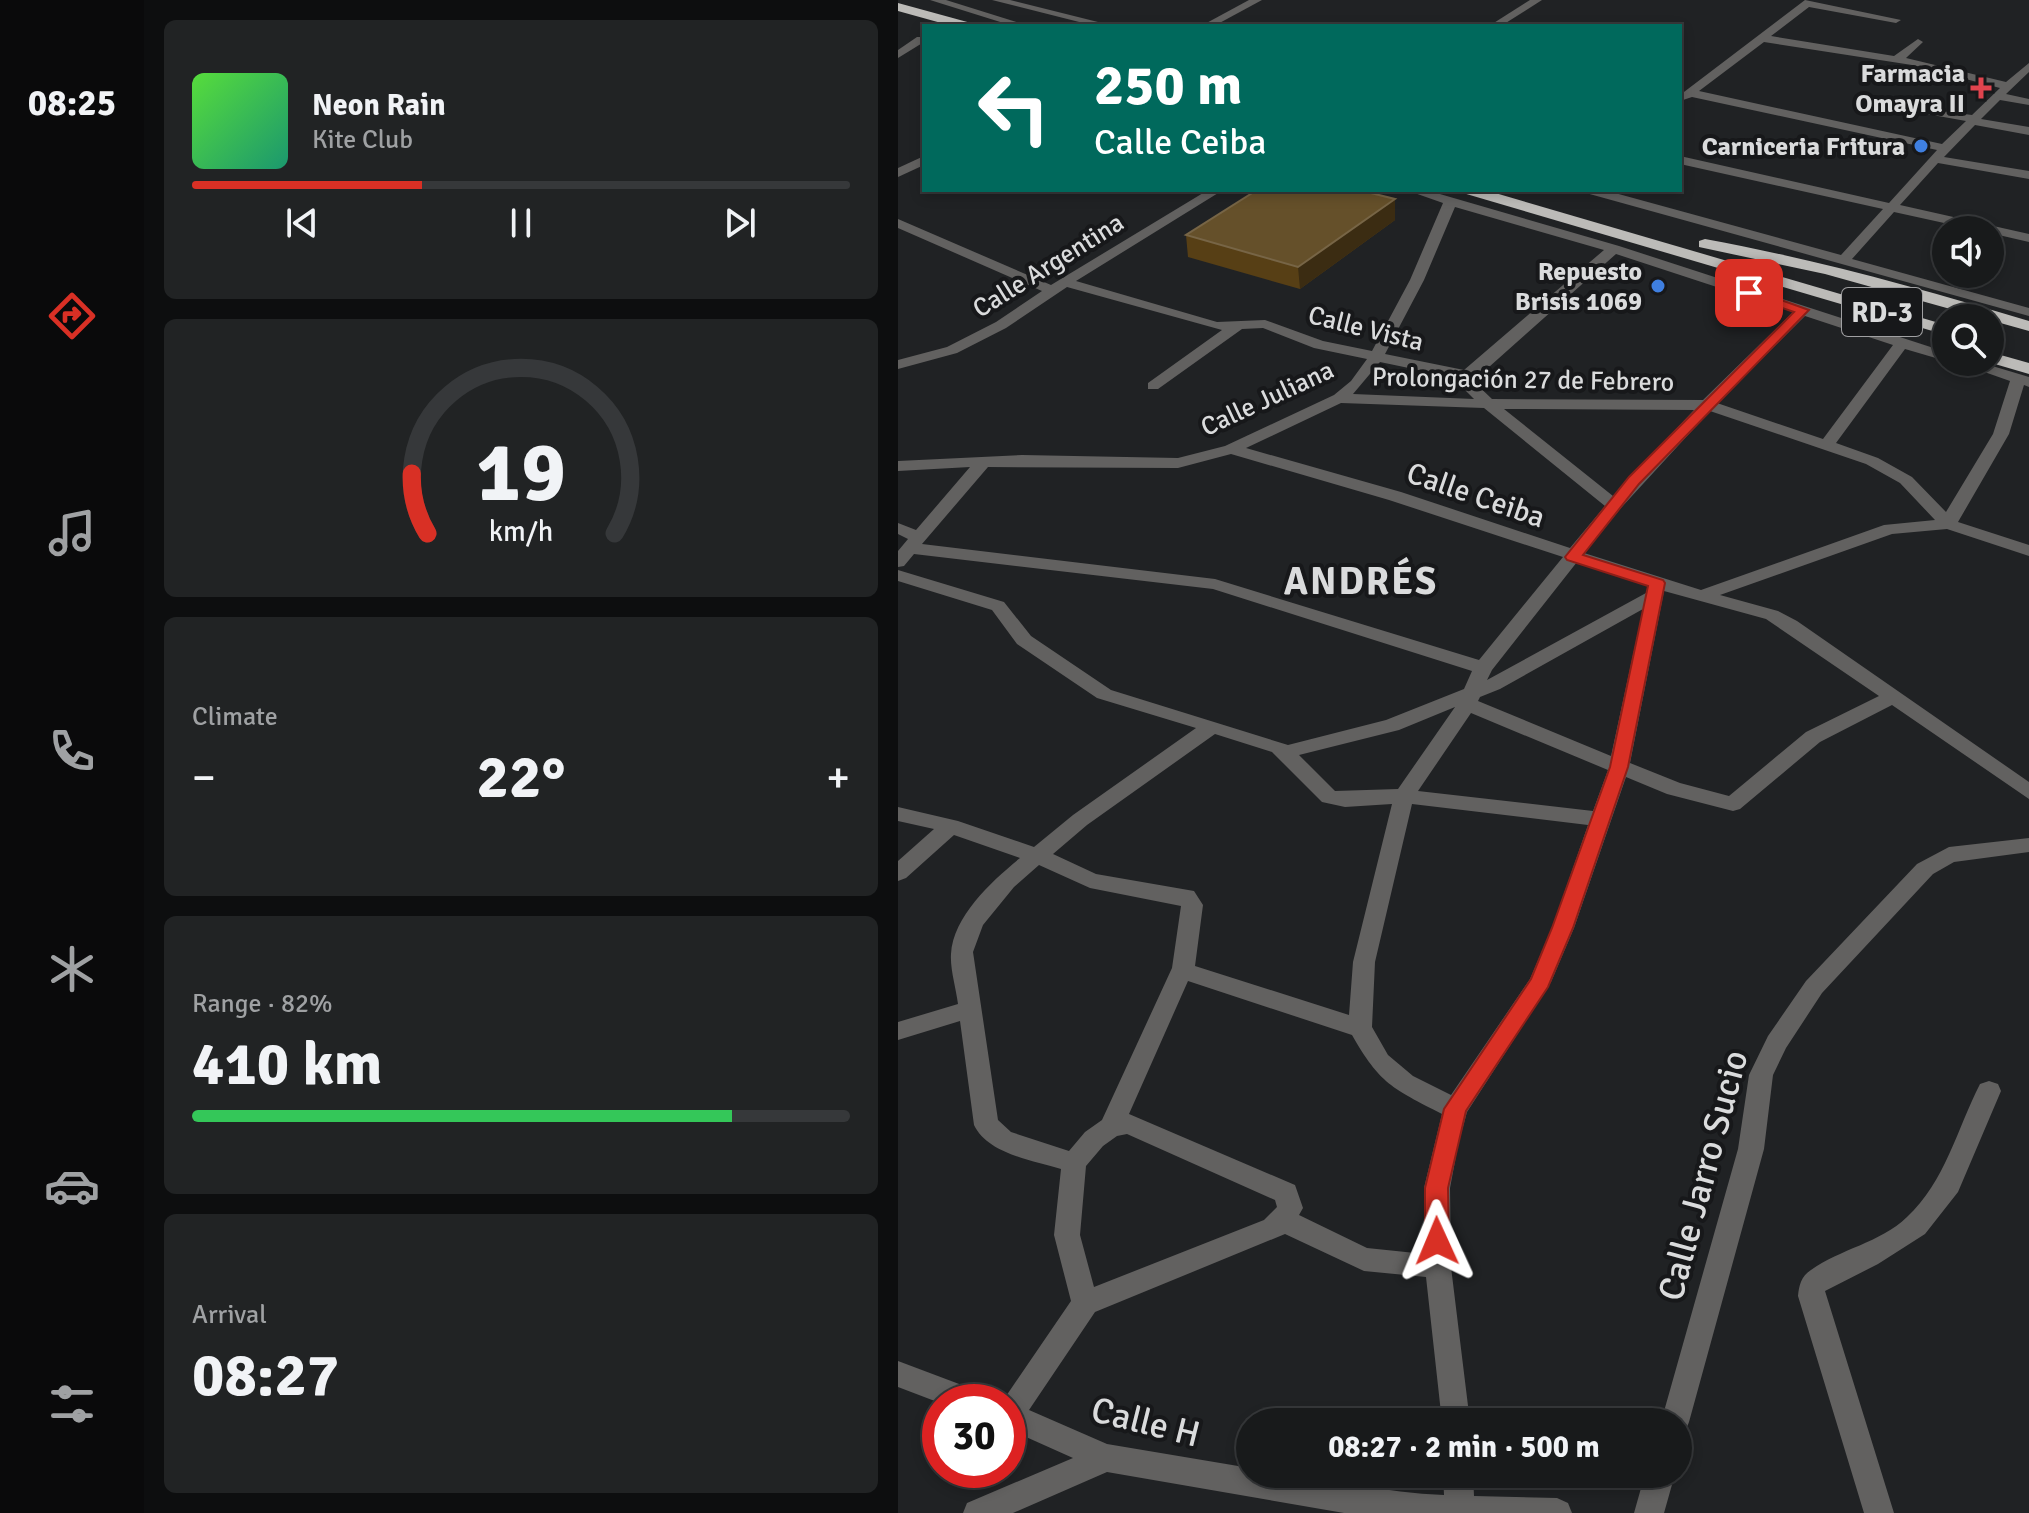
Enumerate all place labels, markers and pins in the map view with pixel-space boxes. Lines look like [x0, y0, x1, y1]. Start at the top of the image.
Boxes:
place label: Farmacia Omayra II [1855, 58, 1965, 120]
marker: Farmacia Omayra II [1972, 79, 1990, 97]
place label: Carniceria Fritura [1702, 131, 1905, 163]
marker: Carniceria Fritura [1912, 137, 1930, 155]
place label: Repuesto Brisis 1069 [1515, 256, 1642, 318]
pin [1715, 259, 1783, 327]
marker: Repuesto Brisis 1069 [1649, 277, 1667, 295]

